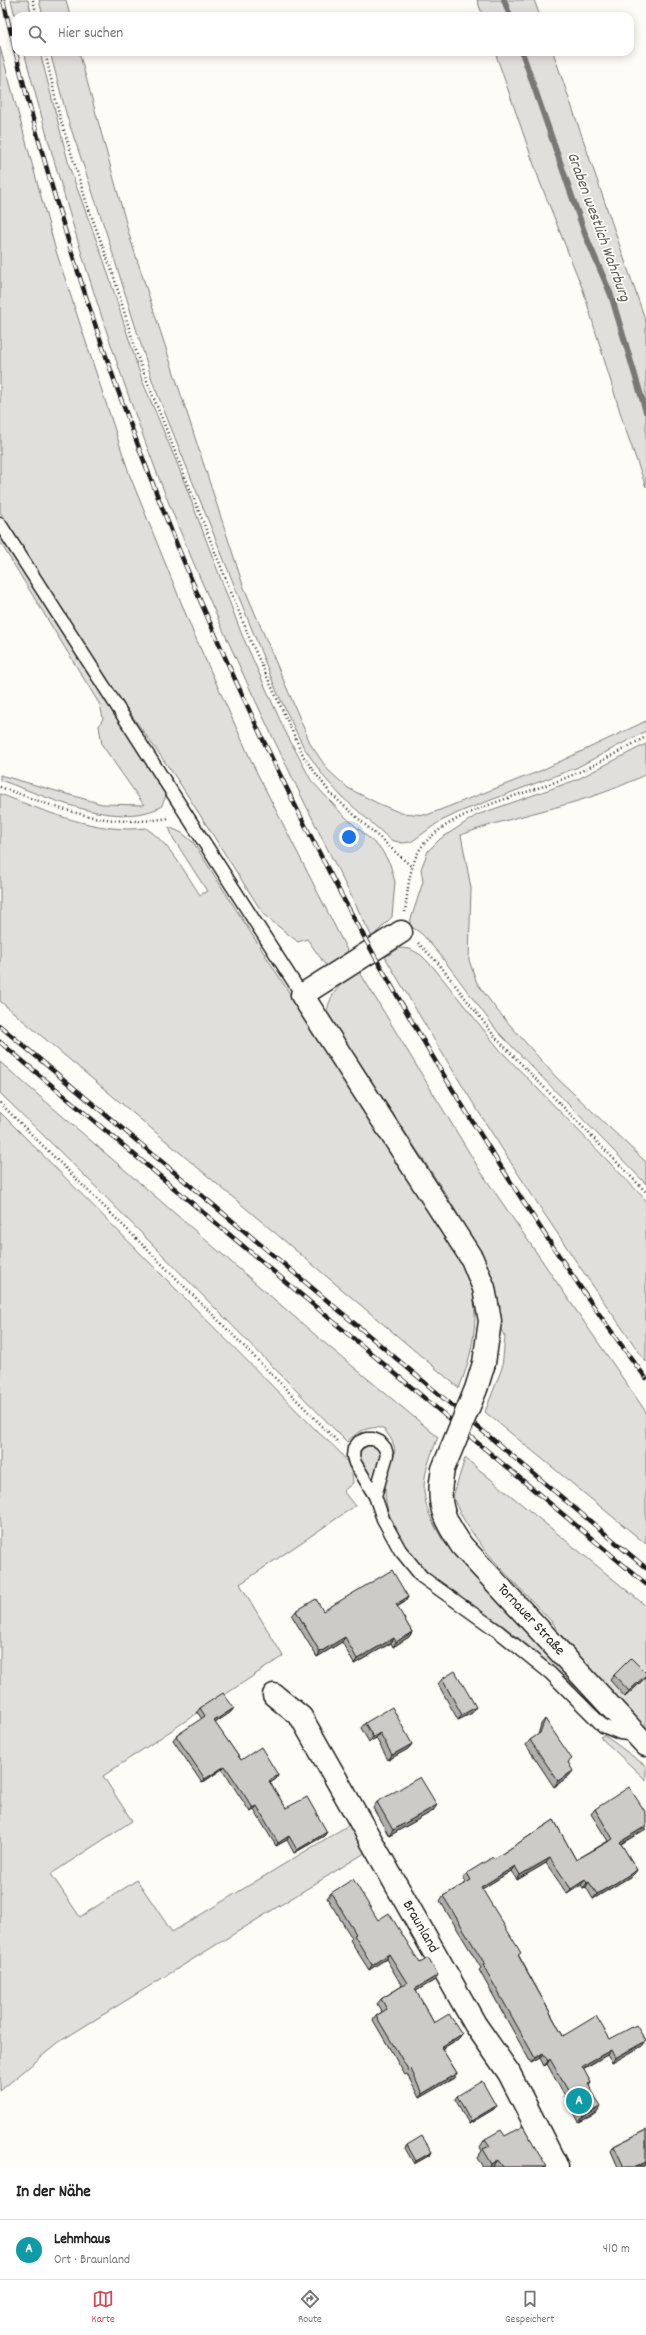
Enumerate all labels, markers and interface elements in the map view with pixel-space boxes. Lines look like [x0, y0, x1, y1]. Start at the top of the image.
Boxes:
search box [12, 12, 634, 56]
icon: search [26, 23, 48, 45]
text: Hier suchen [58, 23, 123, 45]
water label: Graben westlich Wahrburg [560, 149, 636, 306]
your location [339, 827, 359, 847]
street label: Tornauer Straße [491, 1579, 570, 1661]
street label: Braunland [396, 1896, 444, 1957]
pin: A [566, 2086, 592, 2116]
text: In der Nähe [16, 2181, 91, 2205]
text: Lehmhaus [54, 2229, 111, 2251]
text: A [25, 2240, 33, 2259]
text: 410 m [603, 2240, 630, 2259]
text: Ort · Braunland [54, 2251, 130, 2270]
tab: Karte [92, 2288, 115, 2328]
tab: Route [298, 2288, 322, 2328]
tab: Gespeichert [505, 2288, 554, 2328]

